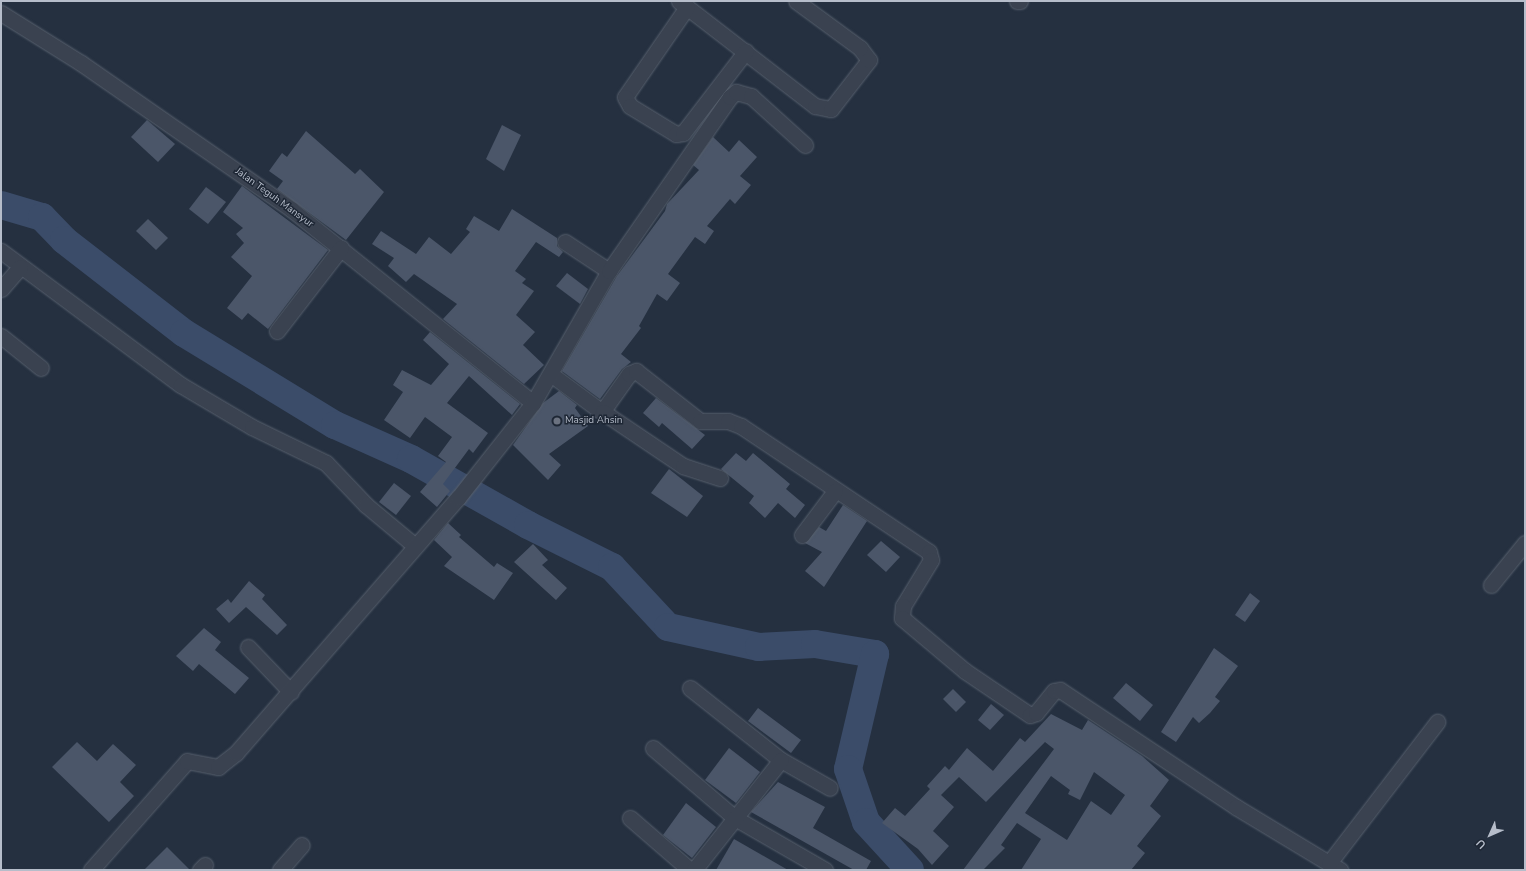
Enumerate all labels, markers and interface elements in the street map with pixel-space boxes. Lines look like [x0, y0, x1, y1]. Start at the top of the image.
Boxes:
street label: Jalan Teguh Mansyur [232, 166, 316, 230]
place label: Masjid Ahsin [565, 415, 623, 427]
marker: Masjid Ahsin [552, 416, 562, 426]
north arrow [1470, 815, 1510, 855]
text: U [1473, 836, 1489, 852]

